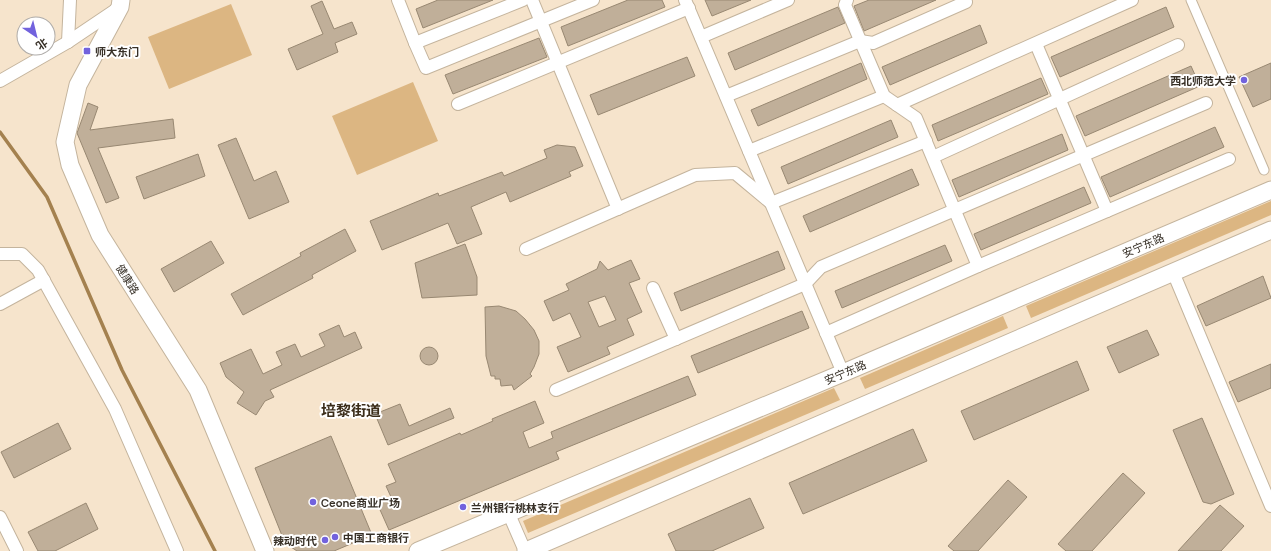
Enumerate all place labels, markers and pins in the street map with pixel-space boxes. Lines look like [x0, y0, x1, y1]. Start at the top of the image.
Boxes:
place label: 师大东门 [95, 44, 139, 59]
marker: 师大东门 [82, 46, 92, 56]
place label: 西北师范大学 [1170, 73, 1236, 88]
marker: 西北师范大学 [1239, 75, 1249, 85]
place label: Ceone商业广场 [321, 495, 400, 510]
marker: Ceone商业广场 [308, 497, 318, 507]
place label: 兰州银行桃林支行 [471, 500, 559, 515]
marker: 兰州银行桃林支行 [458, 502, 468, 512]
place label: 中国工商银行 [343, 530, 409, 545]
marker: 中国工商银行 [330, 532, 340, 542]
place label: 辣动时代 [273, 533, 317, 548]
marker: 辣动时代 [320, 535, 330, 545]

